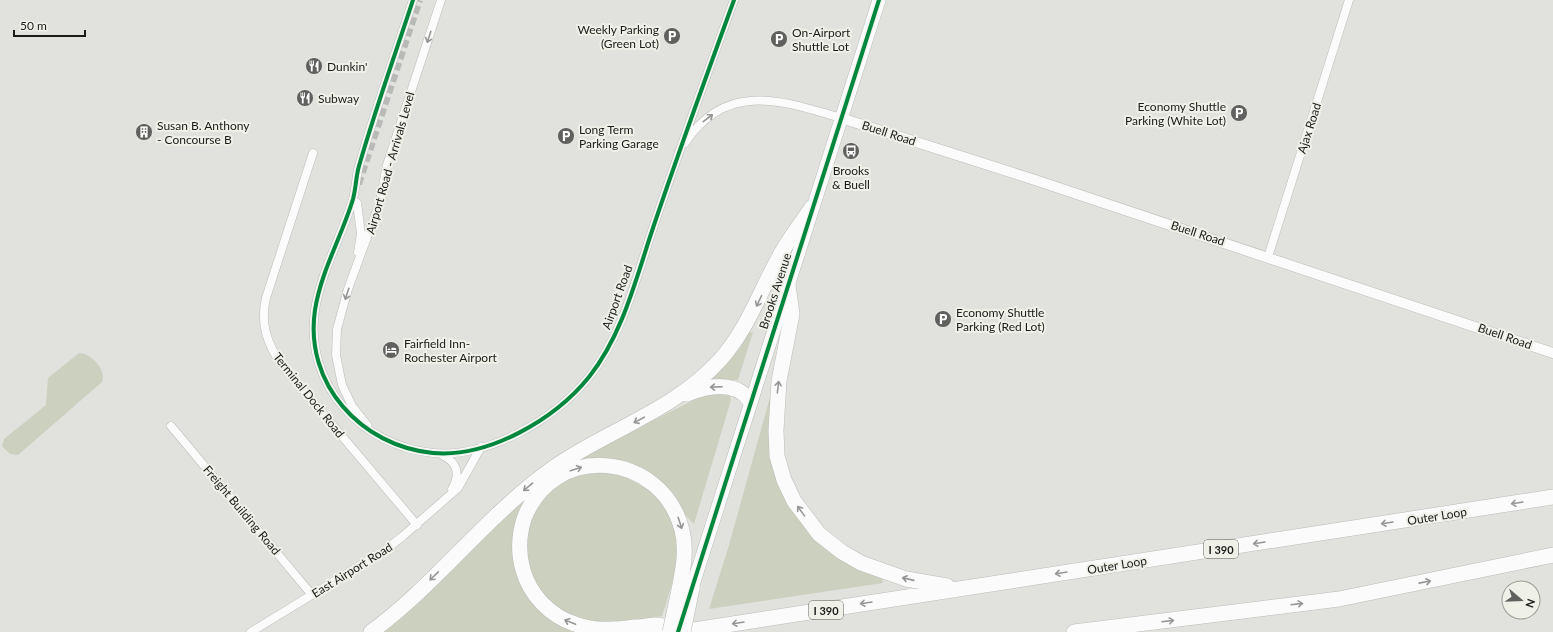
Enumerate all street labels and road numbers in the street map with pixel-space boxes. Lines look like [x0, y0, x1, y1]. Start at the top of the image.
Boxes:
street label: Airport Road - Arrivals Level [362, 90, 418, 236]
street label: Ajax Road [1294, 101, 1324, 155]
street label: Buell Road [860, 117, 918, 149]
street label: Buell Road [1169, 217, 1227, 249]
street label: Brooks Avenue [756, 251, 794, 331]
street label: Airport Road [598, 263, 636, 331]
street label: Buell Road [1476, 320, 1534, 352]
street label: Terminal Dock Road [270, 349, 348, 441]
street label: Freight Building Road [200, 462, 284, 558]
street label: Outer Loop [1406, 504, 1468, 528]
street label: East Airport Road [309, 539, 395, 601]
road number: I 390 [1204, 540, 1238, 558]
street label: Outer Loop [1086, 553, 1148, 577]
road number: I 390 [809, 601, 843, 619]

